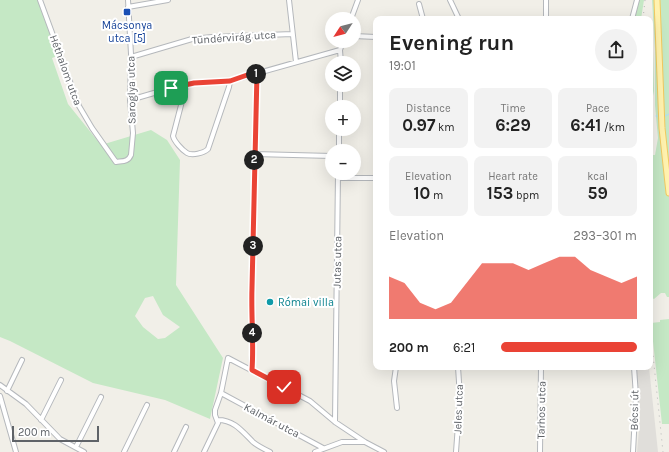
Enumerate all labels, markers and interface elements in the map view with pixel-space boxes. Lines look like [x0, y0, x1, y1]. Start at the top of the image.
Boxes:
marker: Mácsonya utca [5] [122, 7, 132, 17]
north arrow [325, 12, 361, 48]
map controls [325, 12, 361, 180]
place label: Mácsonya utca [5] [102, 19, 152, 45]
street label: Tündérvirág utca [191, 28, 277, 47]
button: share [595, 29, 637, 71]
text: Evening run [389, 30, 514, 56]
street label: Héthalom utca [47, 33, 84, 107]
street label: Saroglya utca [124, 56, 139, 124]
button: layers [325, 56, 361, 92]
text: 19:01 [389, 58, 416, 73]
pin: 1 [246, 64, 266, 84]
text: 1 [254, 67, 258, 80]
pin [154, 71, 188, 105]
icon: arrive [160, 77, 182, 99]
button: + [325, 100, 361, 136]
text: Distance [406, 102, 451, 115]
text: Time [501, 102, 525, 115]
text: Pace [586, 102, 609, 115]
text: 0.97 [402, 115, 435, 135]
text: 6:29 [495, 115, 531, 135]
text: 6:41 [570, 115, 601, 135]
text: km [435, 121, 455, 134]
text: /km [601, 121, 625, 134]
button: − [325, 144, 361, 180]
pin: 2 [244, 150, 264, 170]
text: 2 [251, 153, 257, 166]
text: Elevation [405, 170, 452, 183]
text: Heart rate [488, 170, 538, 183]
text: kcal [587, 170, 608, 183]
text: 10 [413, 183, 430, 203]
text: 153 [487, 183, 513, 203]
text: 59 [588, 183, 608, 203]
text: m [430, 189, 443, 202]
text: bpm [513, 189, 539, 202]
text: Elevation [389, 228, 444, 243]
text: 293–301 m [573, 228, 637, 243]
pin: 3 [243, 236, 263, 256]
street label: Jutas utca [331, 236, 344, 288]
text: 3 [250, 239, 256, 252]
place label: Római villa [278, 296, 334, 309]
marker: Római villa [265, 297, 275, 307]
pin: 4 [242, 323, 262, 343]
text: 4 [249, 326, 255, 339]
text: 200 m [389, 340, 429, 355]
text: 6:21 [453, 340, 475, 355]
pin [267, 370, 301, 404]
icon: check [273, 376, 295, 398]
street label: Tarhos utca [534, 381, 549, 439]
street label: Jeles utca [451, 384, 466, 434]
street label: Bécsi út [628, 390, 641, 430]
street label: Kalmár utca [242, 400, 302, 441]
scale bar [12, 424, 99, 443]
text: 200 m [18, 426, 50, 439]

